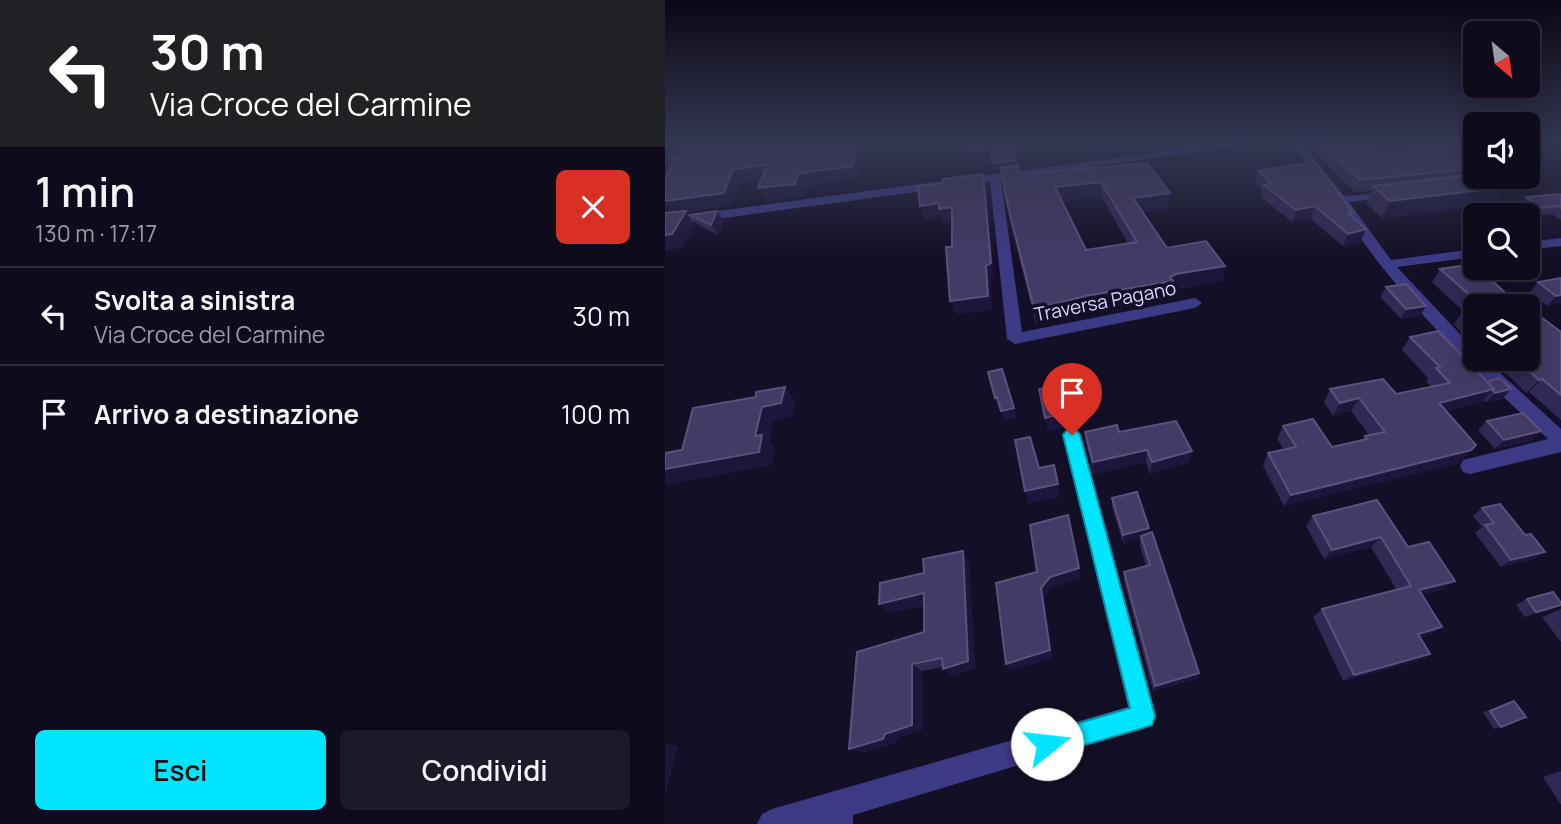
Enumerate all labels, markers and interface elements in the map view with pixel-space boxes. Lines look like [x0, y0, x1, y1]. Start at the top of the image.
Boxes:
text: 30 m [150, 18, 265, 85]
north arrow [1463, 21, 1540, 98]
map controls [1463, 21, 1540, 371]
icon: left [35, 28, 126, 119]
text: Via Croce del Carmine [150, 82, 472, 126]
button: sound [1463, 112, 1540, 189]
text: 1 min [35, 162, 135, 220]
button: close [556, 170, 630, 244]
button: search [1463, 203, 1540, 280]
text: 130 m · 17:17 [35, 217, 157, 249]
street label: Traversa Pagano [1032, 274, 1178, 328]
text: Svolta a sinistra [94, 282, 295, 318]
button: layers [1463, 294, 1540, 371]
icon: left [35, 297, 73, 335]
text: 30 m [573, 298, 630, 334]
text: Via Croce del Carmine [94, 318, 325, 350]
pin [1042, 363, 1102, 435]
icon: arrive [1053, 374, 1091, 412]
icon: arrive [35, 395, 73, 433]
text: Arrivo a destinazione [94, 396, 359, 432]
text: 100 m [561, 396, 630, 432]
position arrow [1010, 707, 1084, 781]
button: Esci [35, 730, 326, 810]
button: Condividi [340, 730, 630, 810]

